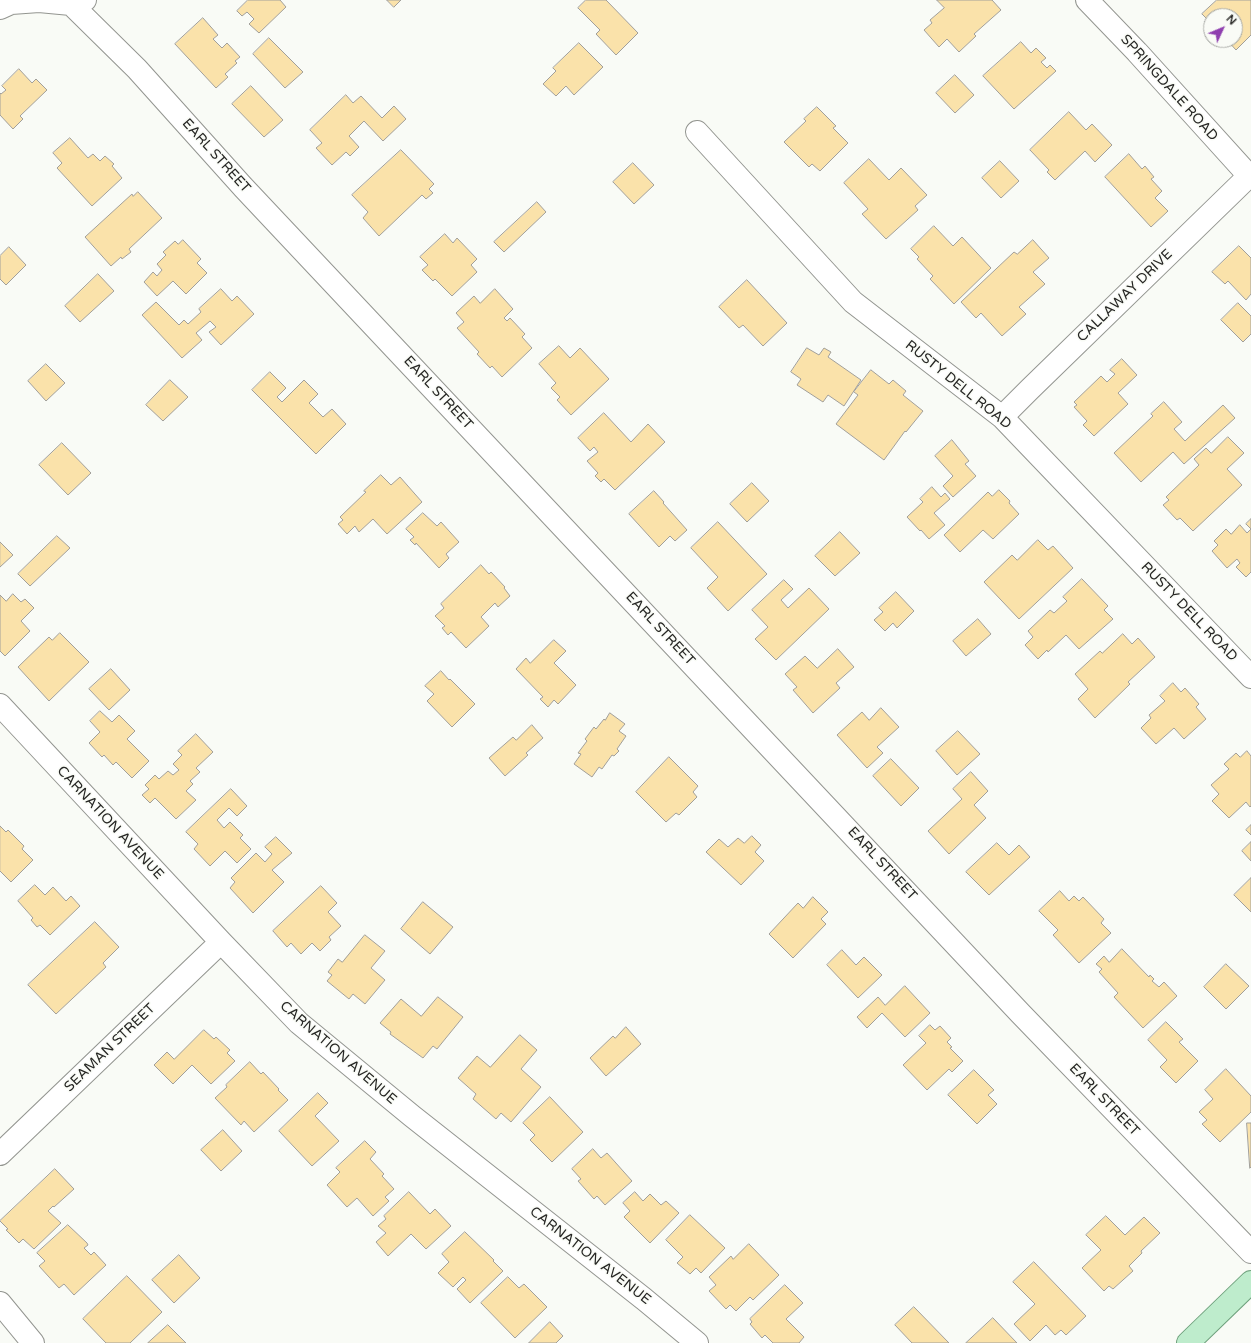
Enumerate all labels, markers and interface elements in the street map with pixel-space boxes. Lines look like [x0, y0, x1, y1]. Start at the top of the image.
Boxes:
north arrow [1203, 8, 1243, 48]
text: N [1224, 12, 1239, 28]
street label: SPRINGDALE ROAD [1117, 31, 1221, 145]
street label: EARL STREET [178, 115, 254, 197]
street label: CALLAWAY DRIVE [1074, 246, 1176, 346]
street label: RUSTY DELL ROAD [902, 337, 1014, 433]
street label: EARL STREET [400, 353, 476, 433]
street label: RUSTY DELL ROAD [1137, 559, 1241, 665]
street label: EARL STREET [622, 589, 698, 669]
street label: CARNATION AVENUE [53, 763, 167, 883]
street label: EARL STREET [844, 824, 920, 904]
street label: CARNATION AVENUE [276, 998, 400, 1108]
street label: SEAMAN STREET [61, 1000, 159, 1096]
street label: EARL STREET [1065, 1060, 1143, 1140]
street label: CARNATION AVENUE [526, 1204, 654, 1308]

